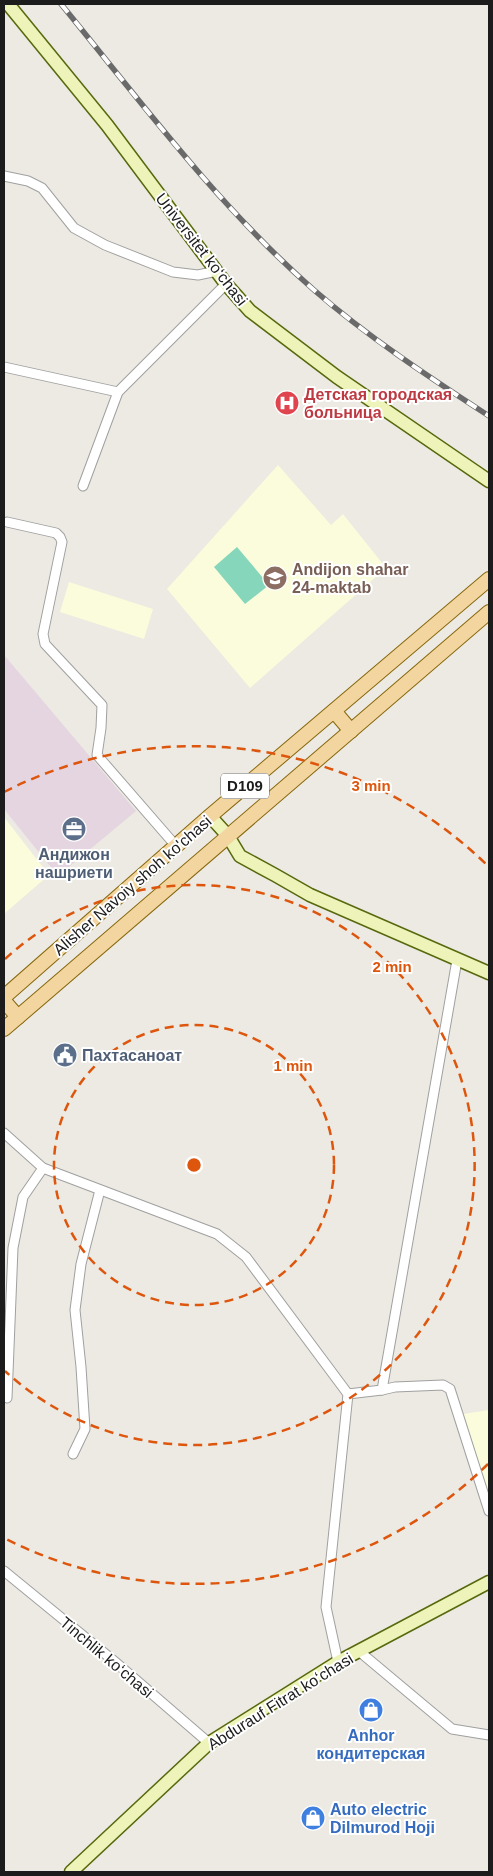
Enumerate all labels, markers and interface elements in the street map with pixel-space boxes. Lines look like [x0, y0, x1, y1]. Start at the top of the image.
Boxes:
street label: Universitet kо‘chasi [152, 190, 251, 309]
place label: Детская городская больница [304, 386, 452, 421]
hospital icon: Детская городская больница [274, 390, 300, 416]
place label: Andijon shahar 24-maktab [292, 561, 408, 596]
school or university icon: Andijon shahar 24-maktab [262, 565, 288, 591]
road number: D109 [221, 774, 269, 798]
text: 3 min [351, 777, 391, 794]
street label: Alisher Navoiy shoh ko'chasi [50, 812, 215, 958]
office icon: Андижон нашриети [61, 816, 87, 842]
place label: Андижон нашриети [35, 846, 113, 881]
text: 2 min [372, 958, 412, 975]
public building icon: Пахтасаноат [52, 1042, 78, 1068]
place label: Пахтасаноат [82, 1047, 182, 1064]
text: 1 min [273, 1057, 313, 1074]
centre of rings [185, 1156, 203, 1174]
street label: Tinchlik kо‘chasi [57, 1614, 157, 1701]
street label: Abdurauf Fitrat koʻchasi [204, 1650, 356, 1753]
shop icon: Anhor кондитерская [358, 1697, 384, 1723]
place label: Anhor кондитерская [317, 1727, 425, 1762]
place label: Auto electric Dilmurod Hoji [330, 1801, 435, 1836]
shop icon: Auto electric Dilmurod Hoji [300, 1805, 326, 1831]

